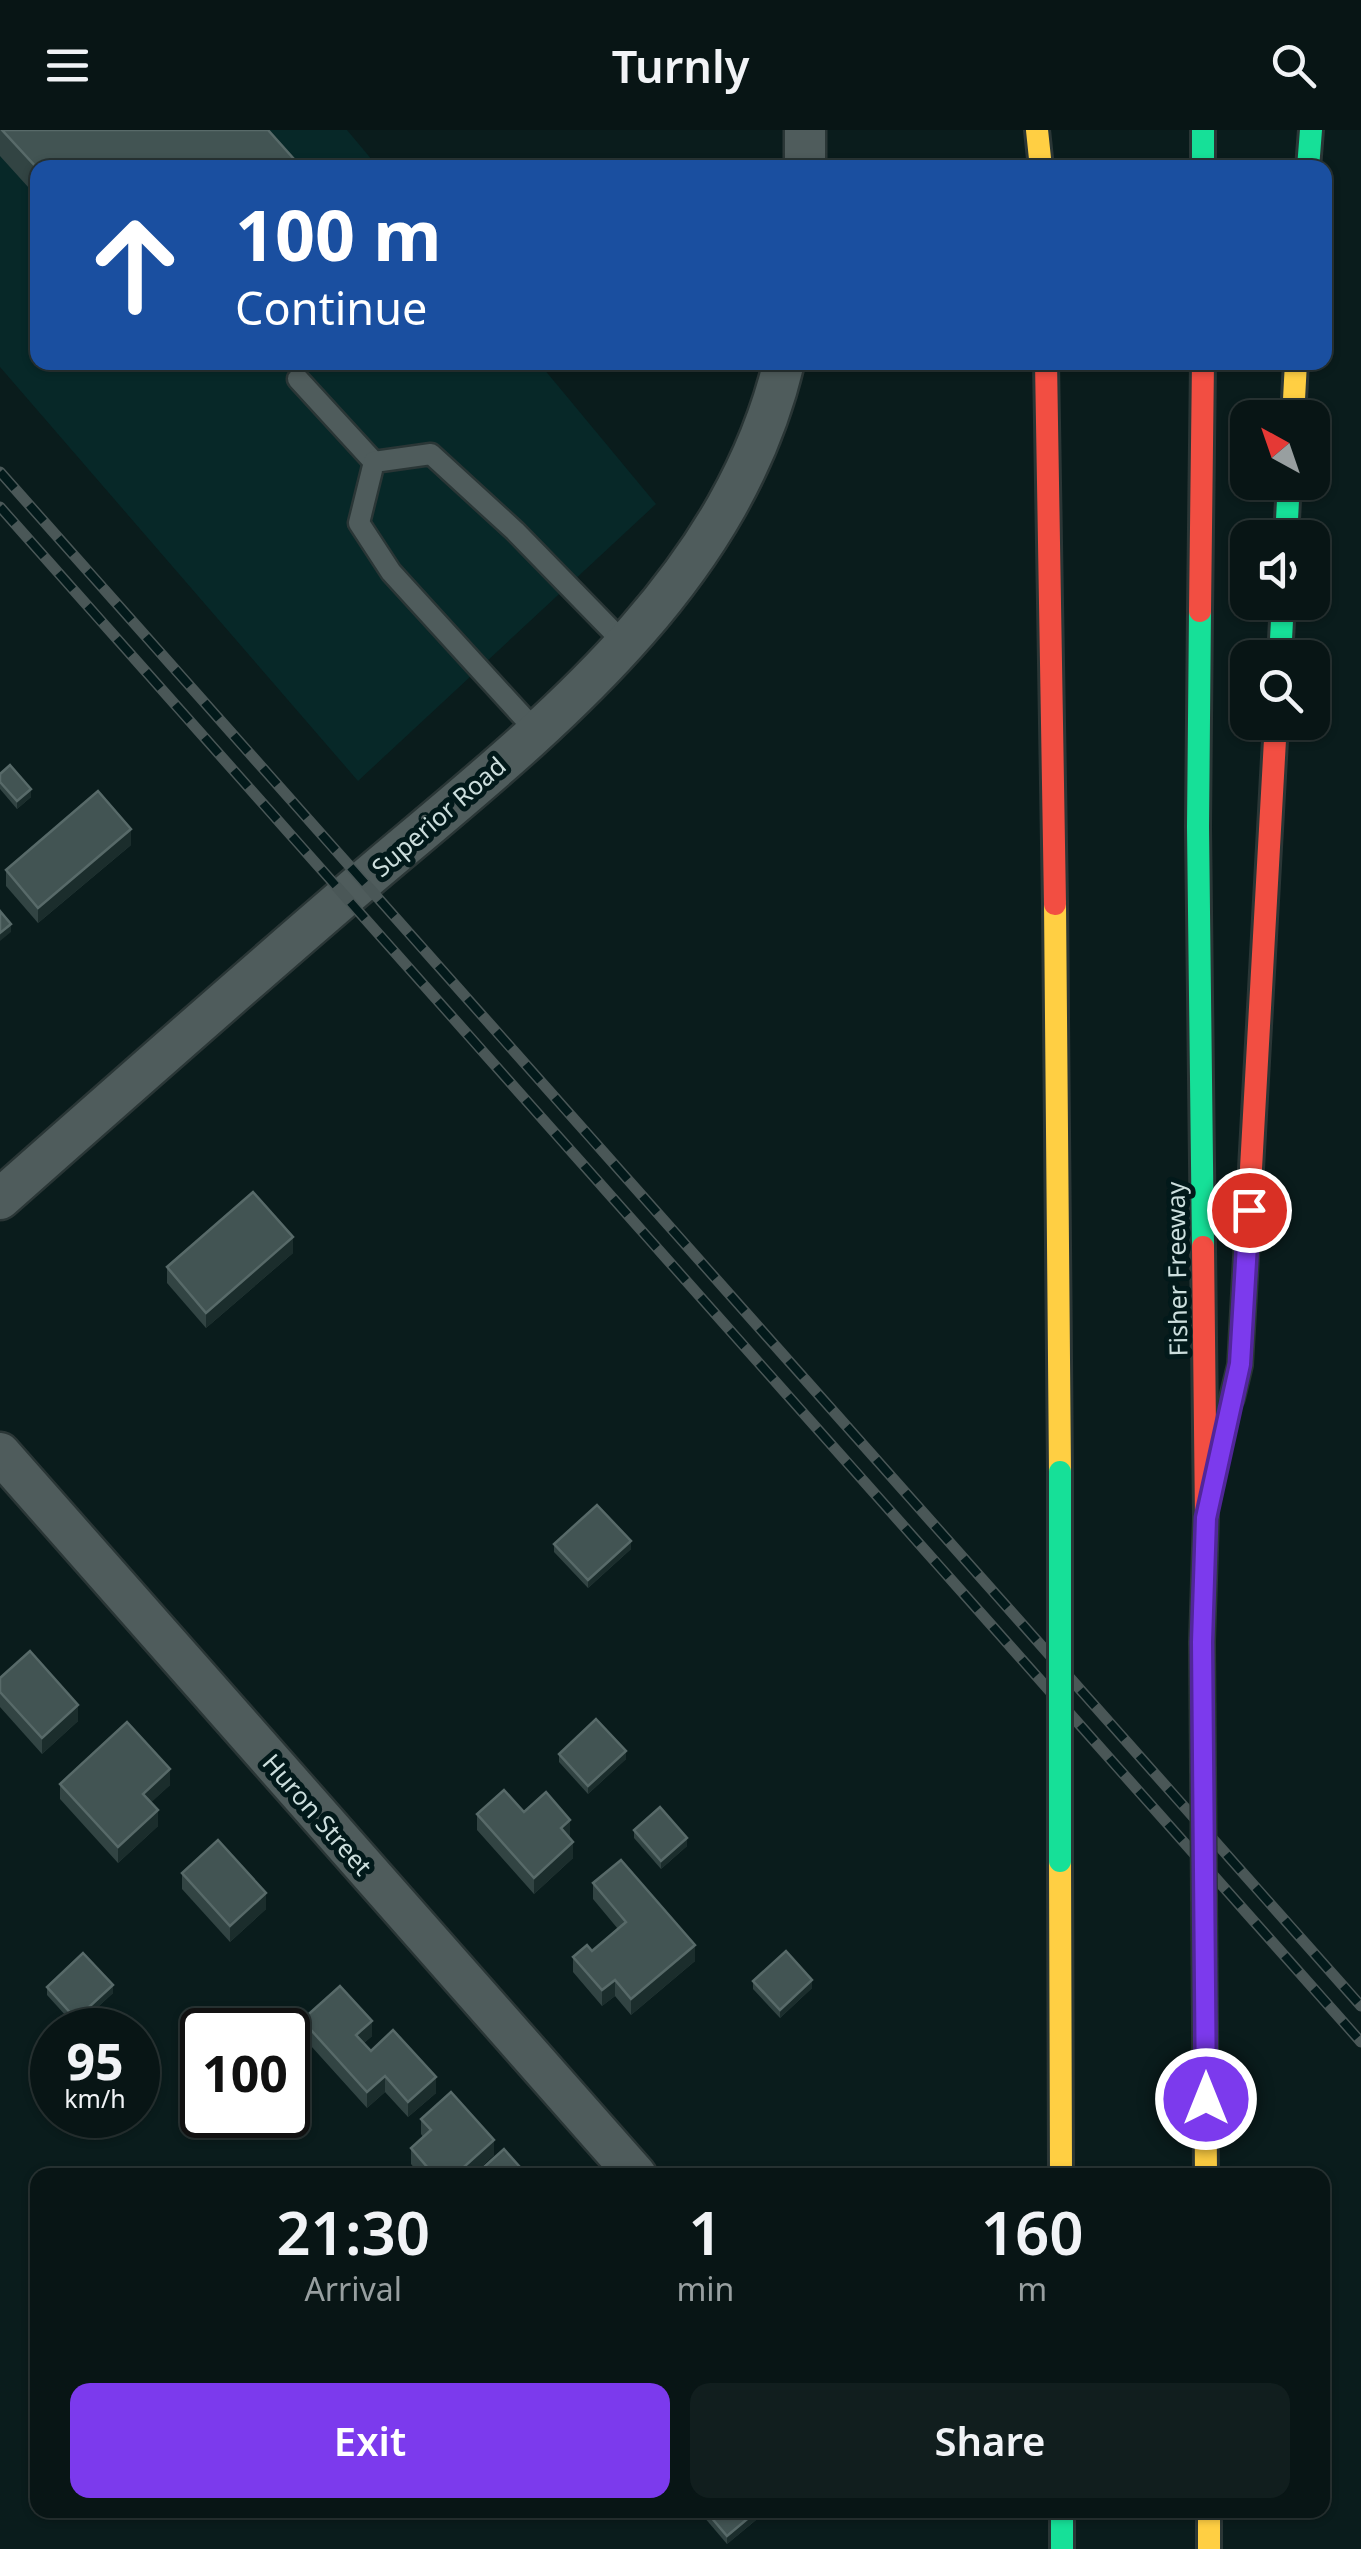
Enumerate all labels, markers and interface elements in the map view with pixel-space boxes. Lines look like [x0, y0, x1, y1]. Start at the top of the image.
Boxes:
text: Turnly [612, 35, 749, 96]
icon: menu [40, 38, 95, 93]
icon: search [1266, 38, 1321, 93]
text: 100 m [235, 186, 442, 282]
icon: ahead [70, 200, 200, 330]
text: Continue [235, 277, 427, 338]
north arrow [1230, 400, 1330, 500]
map controls [1230, 400, 1330, 740]
button: sound [1230, 520, 1330, 620]
button: search [1230, 640, 1330, 740]
street label: Superior Road [364, 748, 512, 884]
pin [1207, 1168, 1292, 1253]
street label: Fisher Freeway [1157, 1181, 1195, 1357]
icon: arrive [1222, 1183, 1277, 1238]
street label: Huron Street [256, 1746, 380, 1882]
speed limit sign: 100 [180, 2008, 310, 2138]
text: 95 [66, 2027, 124, 2095]
position arrow [1154, 2047, 1258, 2151]
text: km/h [64, 2081, 126, 2115]
text: 21:30 [276, 2191, 430, 2273]
text: 1 [688, 2191, 723, 2273]
text: 160 [981, 2191, 1084, 2273]
text: Arrival [304, 2267, 402, 2310]
text: min [676, 2267, 734, 2310]
text: m [1017, 2267, 1047, 2310]
button: Exit [70, 2383, 670, 2498]
button: Share [690, 2383, 1290, 2498]

